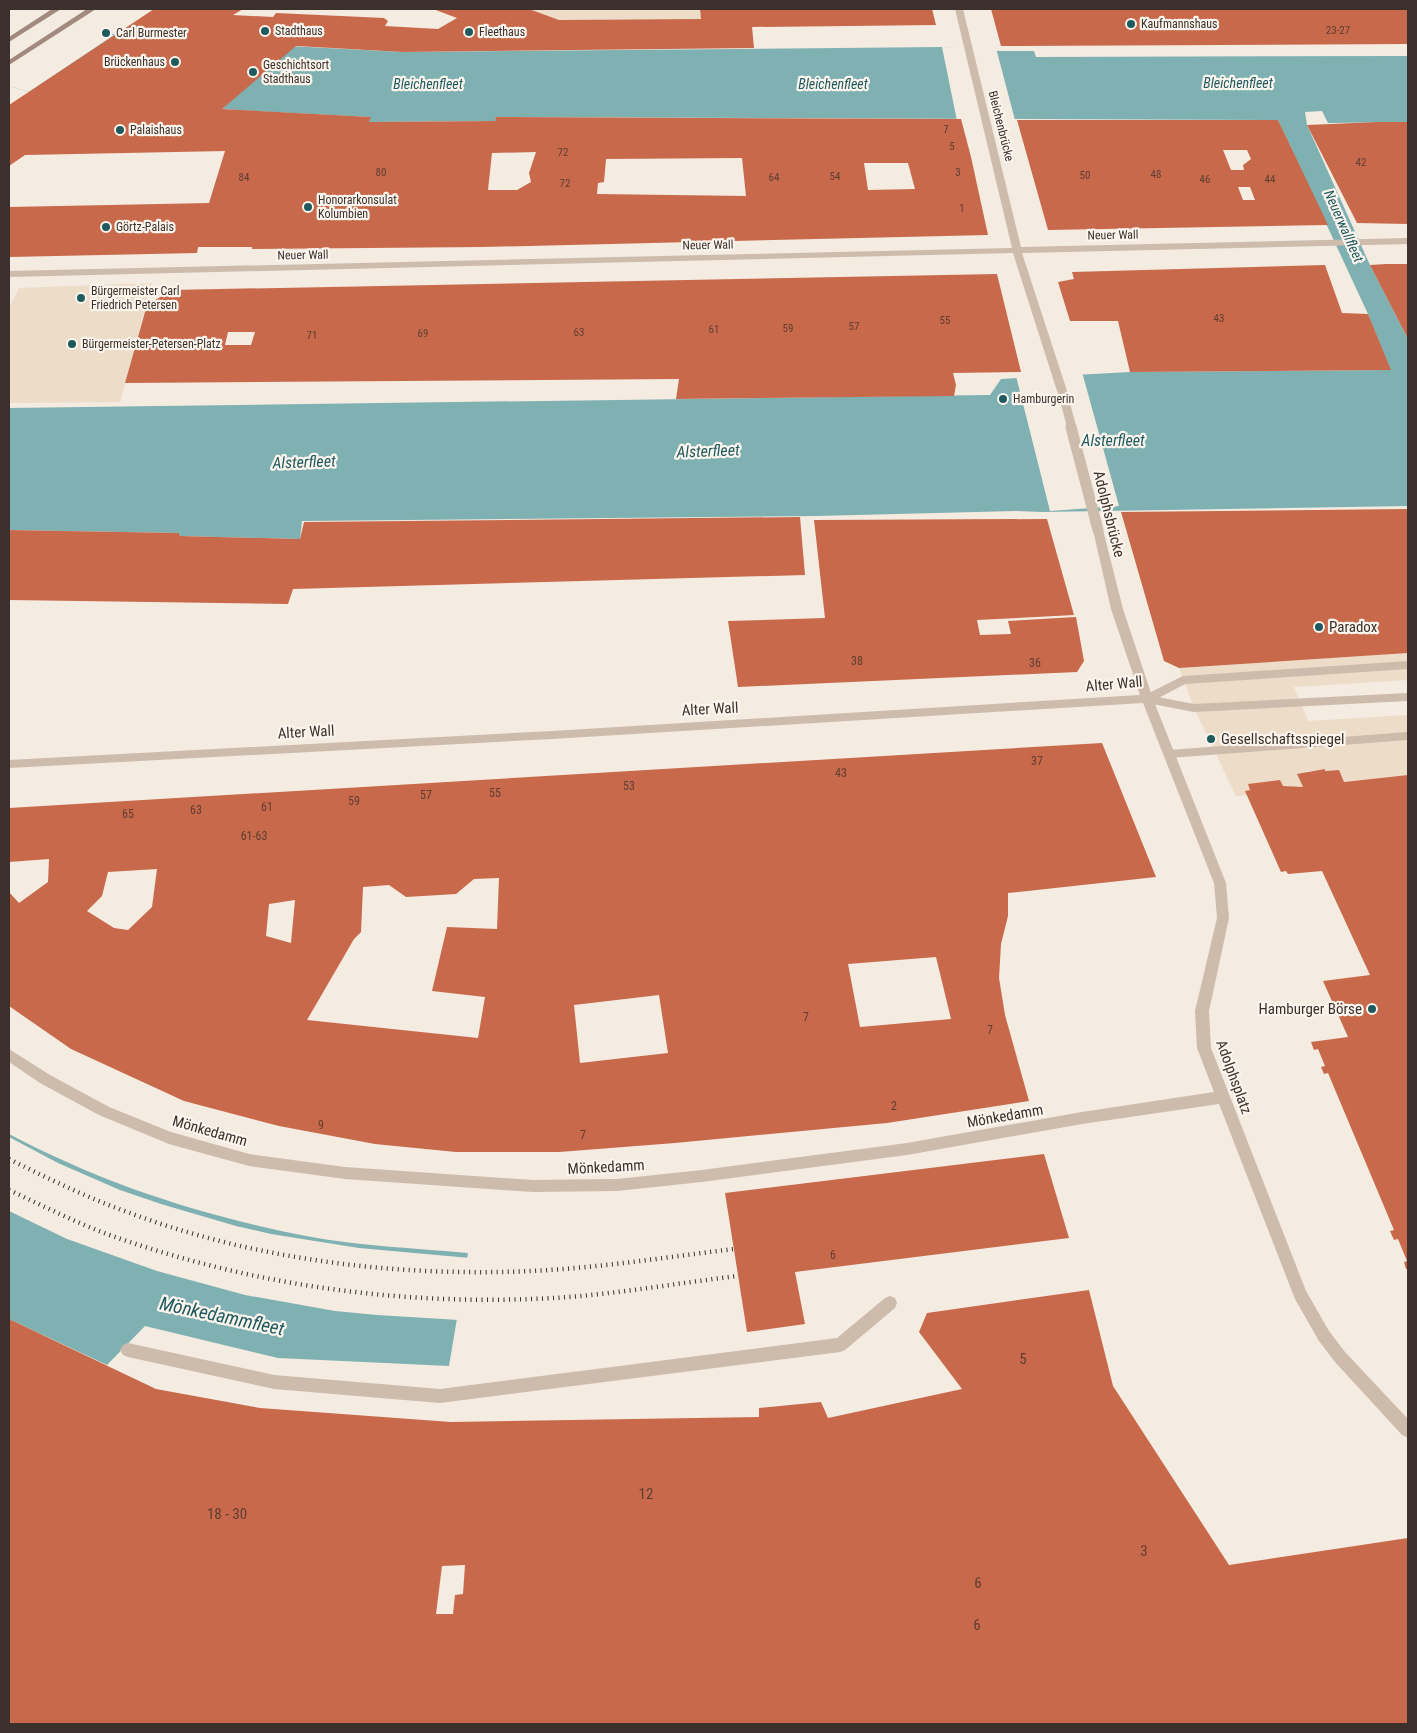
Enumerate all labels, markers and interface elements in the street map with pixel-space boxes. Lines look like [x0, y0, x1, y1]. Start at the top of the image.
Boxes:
place label: Kaufmannshaus [1141, 17, 1218, 31]
marker: Kaufmannshaus [1125, 18, 1137, 30]
place label: Stadthaus [275, 24, 323, 38]
house number: 23-27 [1326, 24, 1350, 37]
marker: Stadthaus [259, 25, 271, 37]
place label: Fleethaus [479, 25, 525, 39]
place label: Carl Burmester [116, 26, 187, 40]
marker: Fleethaus [463, 26, 475, 38]
marker: Carl Burmester [100, 27, 112, 39]
place label: Brückenhaus [104, 55, 165, 69]
marker: Brückenhaus [169, 56, 181, 68]
place label: Geschichtsort Stadthaus [263, 58, 330, 86]
marker: Geschichtsort Stadthaus [247, 66, 259, 78]
water label: Bleichenfleet [1203, 75, 1274, 91]
water label: Bleichenfleet [393, 76, 464, 92]
water label: Bleichenfleet [798, 76, 869, 92]
street label: Bleichenbrücke [985, 89, 1017, 163]
place label: Palaishaus [130, 123, 182, 137]
house number: 7 [943, 123, 949, 136]
marker: Palaishaus [114, 124, 126, 136]
house number: 5 [949, 140, 955, 153]
house number: 72 [558, 146, 568, 159]
house number: 42 [1356, 156, 1366, 169]
house number: 80 [376, 166, 386, 179]
house number: 3 [955, 166, 961, 179]
house number: 48 [1151, 168, 1161, 181]
house number: 50 [1080, 169, 1090, 182]
house number: 54 [830, 170, 841, 183]
house number: 84 [239, 171, 250, 184]
house number: 64 [769, 171, 780, 184]
house number: 46 [1200, 173, 1210, 186]
house number: 44 [1265, 173, 1276, 186]
house number: 72 [560, 177, 570, 190]
water label: Neuerwallfleet [1321, 188, 1367, 265]
place label: Honorarkonsulat Kolumbien [318, 193, 397, 221]
marker: Honorarkonsulat Kolumbien [302, 201, 314, 213]
house number: 1 [959, 202, 965, 215]
place label: Görtz-Palais [116, 220, 174, 234]
marker: Görtz-Palais [100, 221, 112, 233]
street label: Neuer Wall [1087, 228, 1139, 242]
street label: Neuer Wall [682, 238, 734, 252]
street label: Neuer Wall [277, 248, 329, 262]
place label: Bürgermeister Carl Friedrich Petersen [91, 284, 180, 312]
marker: Bürgermeister Carl Friedrich Petersen [75, 292, 87, 304]
house number: 43 [1214, 312, 1224, 325]
house number: 55 [940, 314, 950, 327]
house number: 57 [849, 320, 859, 333]
house number: 59 [783, 322, 793, 335]
house number: 61 [709, 323, 719, 336]
house number: 63 [574, 326, 584, 339]
house number: 69 [418, 327, 428, 340]
house number: 71 [307, 329, 317, 342]
place label: Bürgermeister-Petersen-Platz [82, 337, 221, 351]
marker: Bürgermeister-Petersen-Platz [66, 338, 78, 350]
place label: Hamburgerin [1013, 392, 1074, 406]
marker: Hamburgerin [997, 393, 1009, 405]
water label: Alsterfleet [1080, 431, 1145, 450]
water label: Alsterfleet [675, 440, 740, 462]
water label: Alsterfleet [271, 451, 336, 473]
street label: Adolphsbrücke [1090, 469, 1128, 559]
place label: Paradox [1329, 618, 1378, 636]
marker: Paradox [1313, 621, 1325, 633]
house number: 38 [851, 654, 863, 668]
house number: 36 [1029, 656, 1041, 670]
street label: Alter Wall [1085, 673, 1143, 695]
street label: Alter Wall [681, 699, 739, 719]
street label: Alter Wall [277, 722, 335, 742]
place label: Gesellschaftsspiegel [1221, 730, 1344, 748]
marker: Gesellschaftsspiegel [1205, 733, 1217, 745]
house number: 37 [1031, 754, 1043, 768]
house number: 43 [835, 766, 847, 780]
house number: 53 [623, 779, 635, 793]
house number: 55 [489, 786, 501, 800]
house number: 57 [420, 788, 432, 802]
house number: 59 [348, 794, 360, 808]
house number: 61 [261, 800, 273, 814]
house number: 63 [190, 803, 202, 817]
house number: 65 [122, 807, 134, 821]
house number: 61-63 [241, 829, 267, 843]
place label: Hamburger Börse [1259, 1000, 1362, 1018]
marker: Hamburger Börse [1366, 1003, 1378, 1015]
house number: 7 [803, 1010, 809, 1024]
house number: 7 [987, 1023, 993, 1037]
street label: Adolphsplatz [1212, 1037, 1256, 1117]
house number: 2 [891, 1099, 897, 1113]
street label: Mönkedamm [966, 1100, 1044, 1132]
street label: Mönkedamm [171, 1112, 249, 1150]
house number: 9 [318, 1118, 324, 1132]
house number: 7 [580, 1128, 586, 1142]
street label: Mönkedamm [567, 1156, 645, 1178]
house number: 6 [830, 1248, 836, 1262]
water label: Mönkedammfleet [158, 1292, 287, 1341]
house number: 5 [1019, 1350, 1027, 1368]
house number: 12 [639, 1485, 653, 1503]
house number: 18 - 30 [207, 1505, 247, 1523]
house number: 3 [1140, 1542, 1148, 1560]
house number: 6 [974, 1574, 982, 1592]
house number: 6 [973, 1616, 981, 1634]

